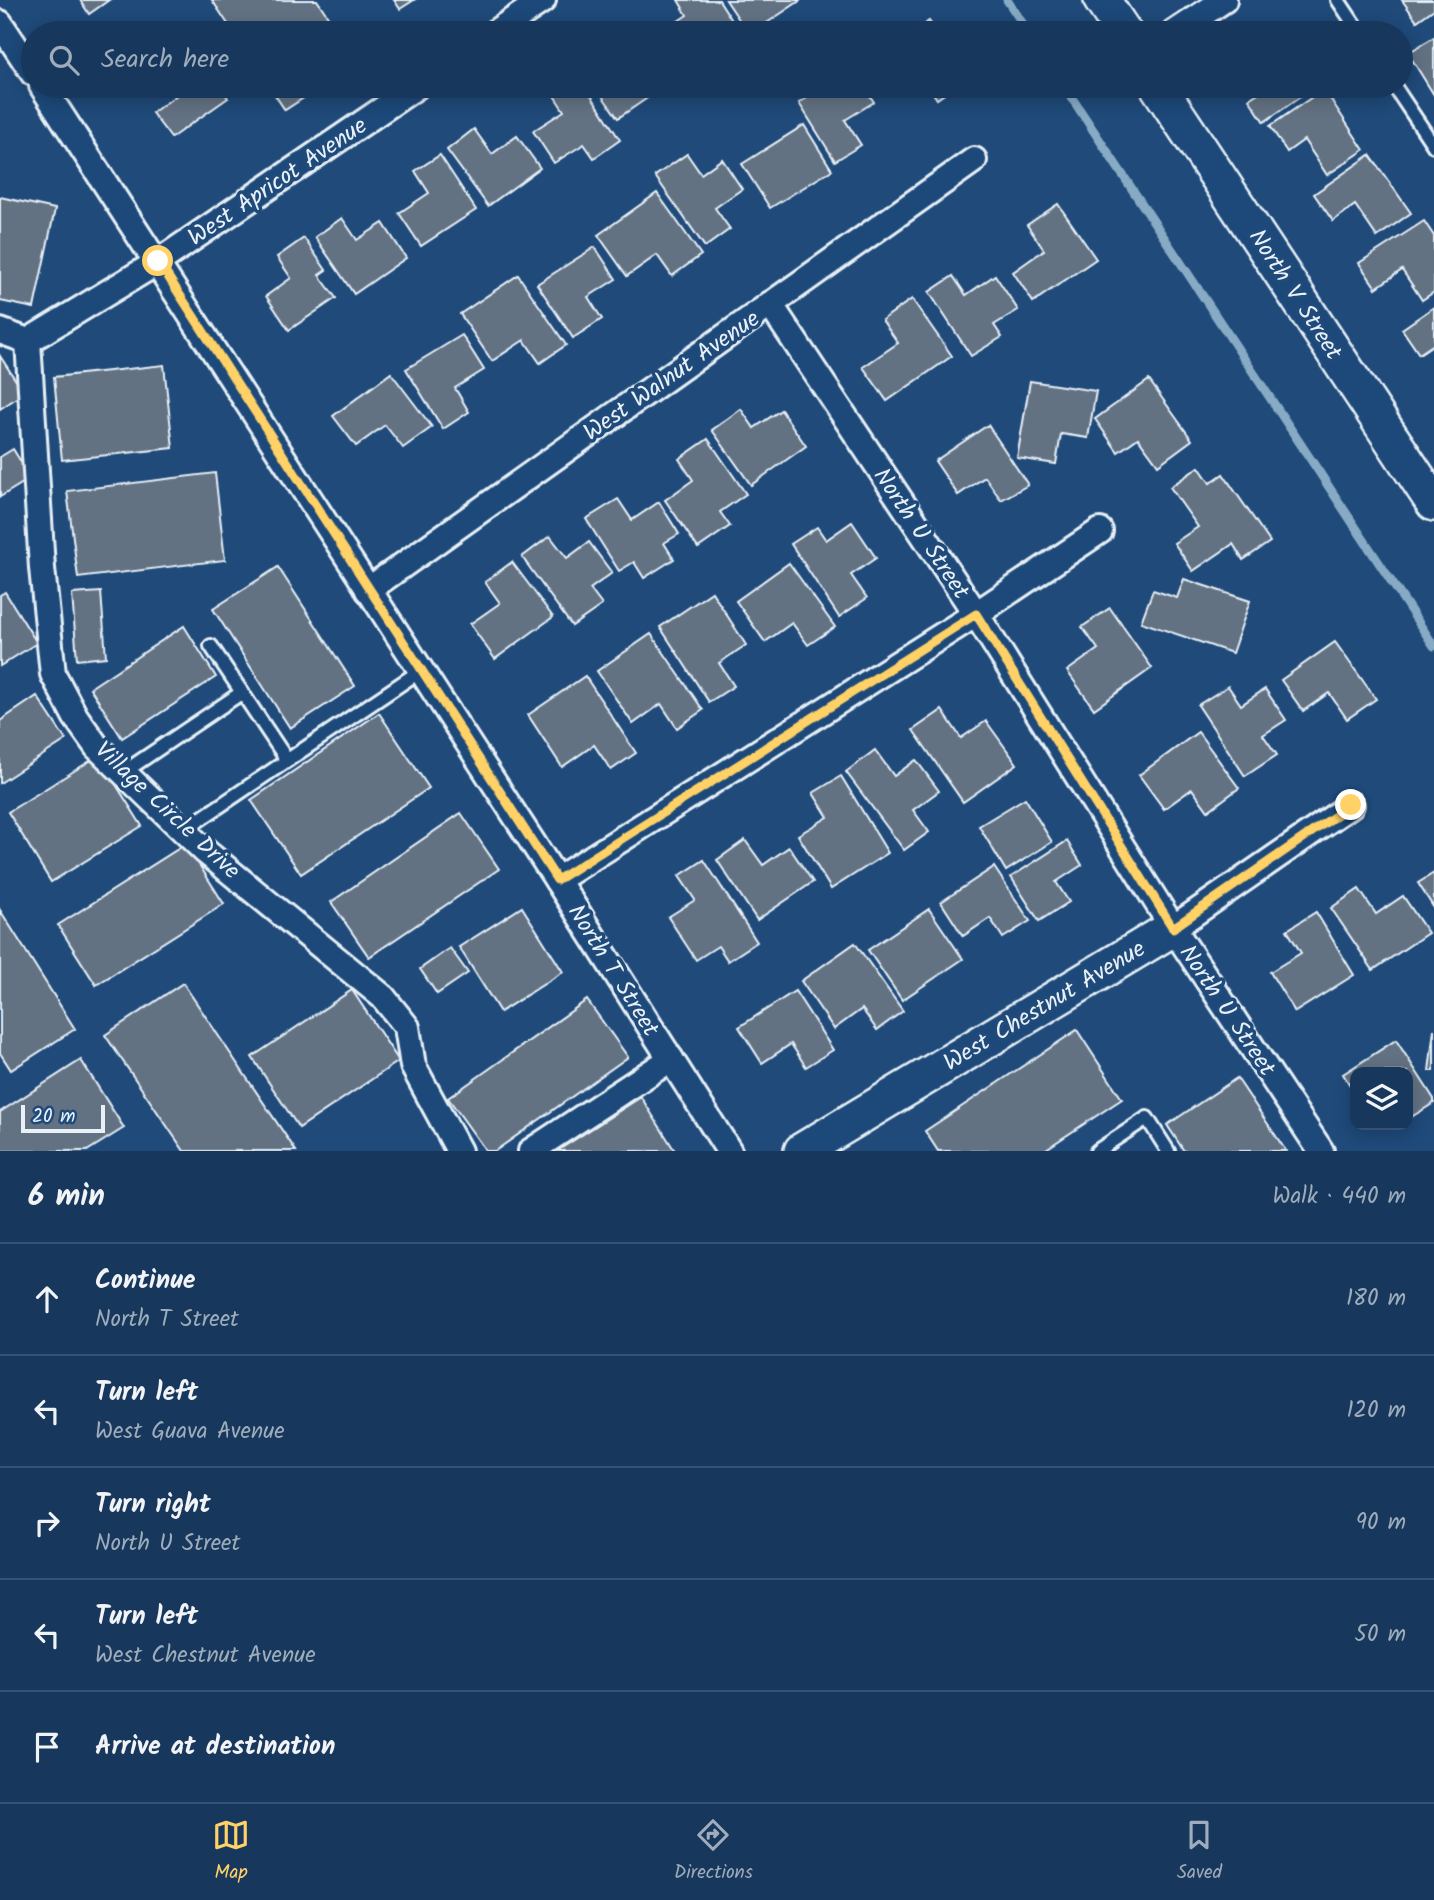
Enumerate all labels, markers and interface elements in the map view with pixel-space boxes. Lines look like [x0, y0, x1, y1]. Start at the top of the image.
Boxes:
search box [21, 21, 1413, 98]
text: Search here [101, 39, 229, 81]
icon: search [45, 41, 83, 79]
street label: West Apricot Avenue [180, 107, 376, 257]
street label: North V Street [1238, 221, 1352, 369]
route start [142, 245, 173, 276]
street label: West Walnut Avenue [575, 300, 769, 452]
street label: North U Street [862, 460, 980, 608]
street label: Village Circle Drive [85, 733, 249, 890]
route end [1335, 789, 1366, 820]
street label: North T Street [556, 897, 669, 1045]
street label: West Chestnut Avenue [936, 930, 1154, 1082]
street label: North U Street [1168, 937, 1286, 1085]
map controls [1350, 1067, 1413, 1130]
button: layers [1350, 1067, 1413, 1130]
scale bar [21, 1102, 105, 1134]
text: 20 m [32, 1102, 75, 1132]
text: 6 min [28, 1173, 105, 1221]
text: Walk · 440 m [1273, 1179, 1406, 1215]
text: Continue [95, 1260, 196, 1302]
icon: ahead [28, 1280, 66, 1318]
text: 180 m [1346, 1281, 1406, 1317]
text: North T Street [95, 1302, 239, 1338]
text: Turn left [95, 1372, 198, 1414]
icon: left [28, 1392, 66, 1430]
text: 120 m [1346, 1393, 1406, 1429]
text: West Guava Avenue [95, 1414, 285, 1450]
text: Turn right [95, 1484, 211, 1526]
icon: right [28, 1504, 66, 1542]
text: 90 m [1356, 1505, 1406, 1541]
text: North U Street [95, 1526, 240, 1562]
text: Turn left [95, 1596, 198, 1638]
icon: left [28, 1616, 66, 1654]
text: 50 m [1355, 1617, 1406, 1653]
text: West Chestnut Avenue [95, 1638, 316, 1674]
text: Arrive at destination [95, 1726, 335, 1768]
icon: arrive [28, 1728, 66, 1766]
tab: Map [212, 1816, 250, 1888]
tab: Directions [674, 1816, 753, 1888]
tab: Saved [1177, 1816, 1222, 1888]

